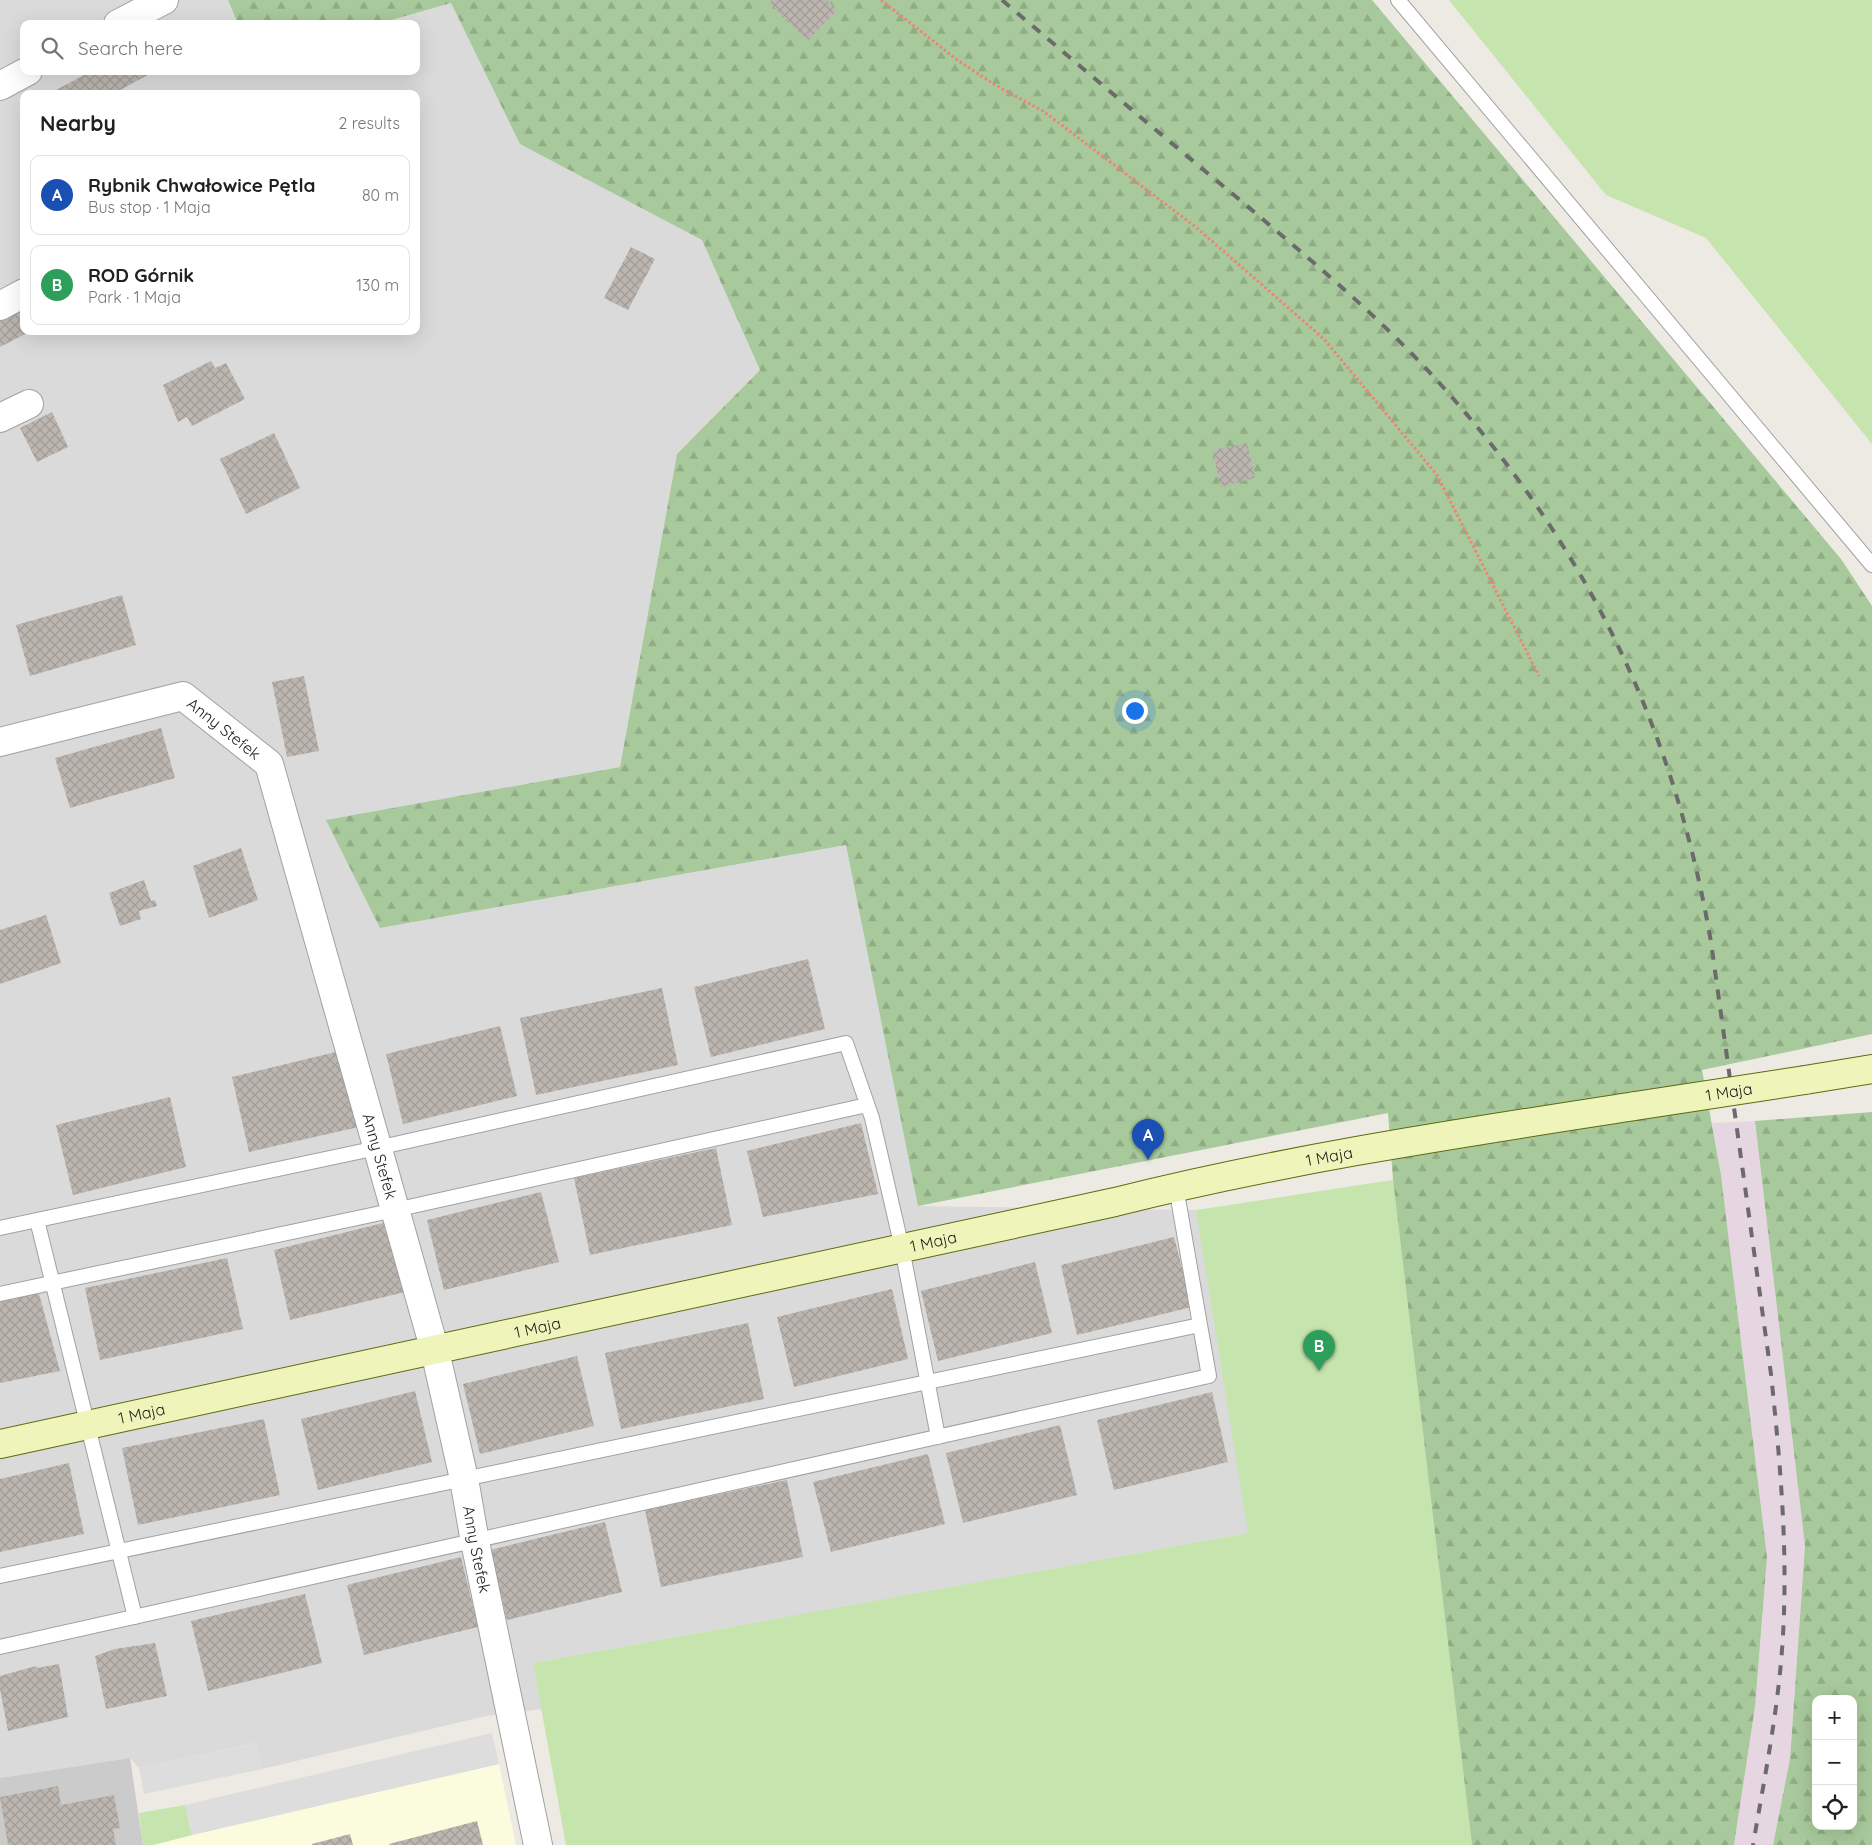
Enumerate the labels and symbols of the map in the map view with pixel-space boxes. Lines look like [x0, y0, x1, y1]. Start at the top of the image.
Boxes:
street label: Anny Stefek [183, 693, 265, 764]
your location [1122, 698, 1148, 724]
street label: 1 Maja [1704, 1078, 1754, 1105]
street label: Anny Stefek [358, 1111, 402, 1202]
pin: A [1132, 1119, 1164, 1160]
street label: 1 Maja [1304, 1142, 1354, 1170]
street label: 1 Maja [908, 1227, 958, 1256]
street label: 1 Maja [512, 1313, 563, 1342]
pin: B [1303, 1330, 1335, 1371]
street label: 1 Maja [116, 1398, 167, 1428]
street label: Anny Stefek [459, 1504, 495, 1595]

